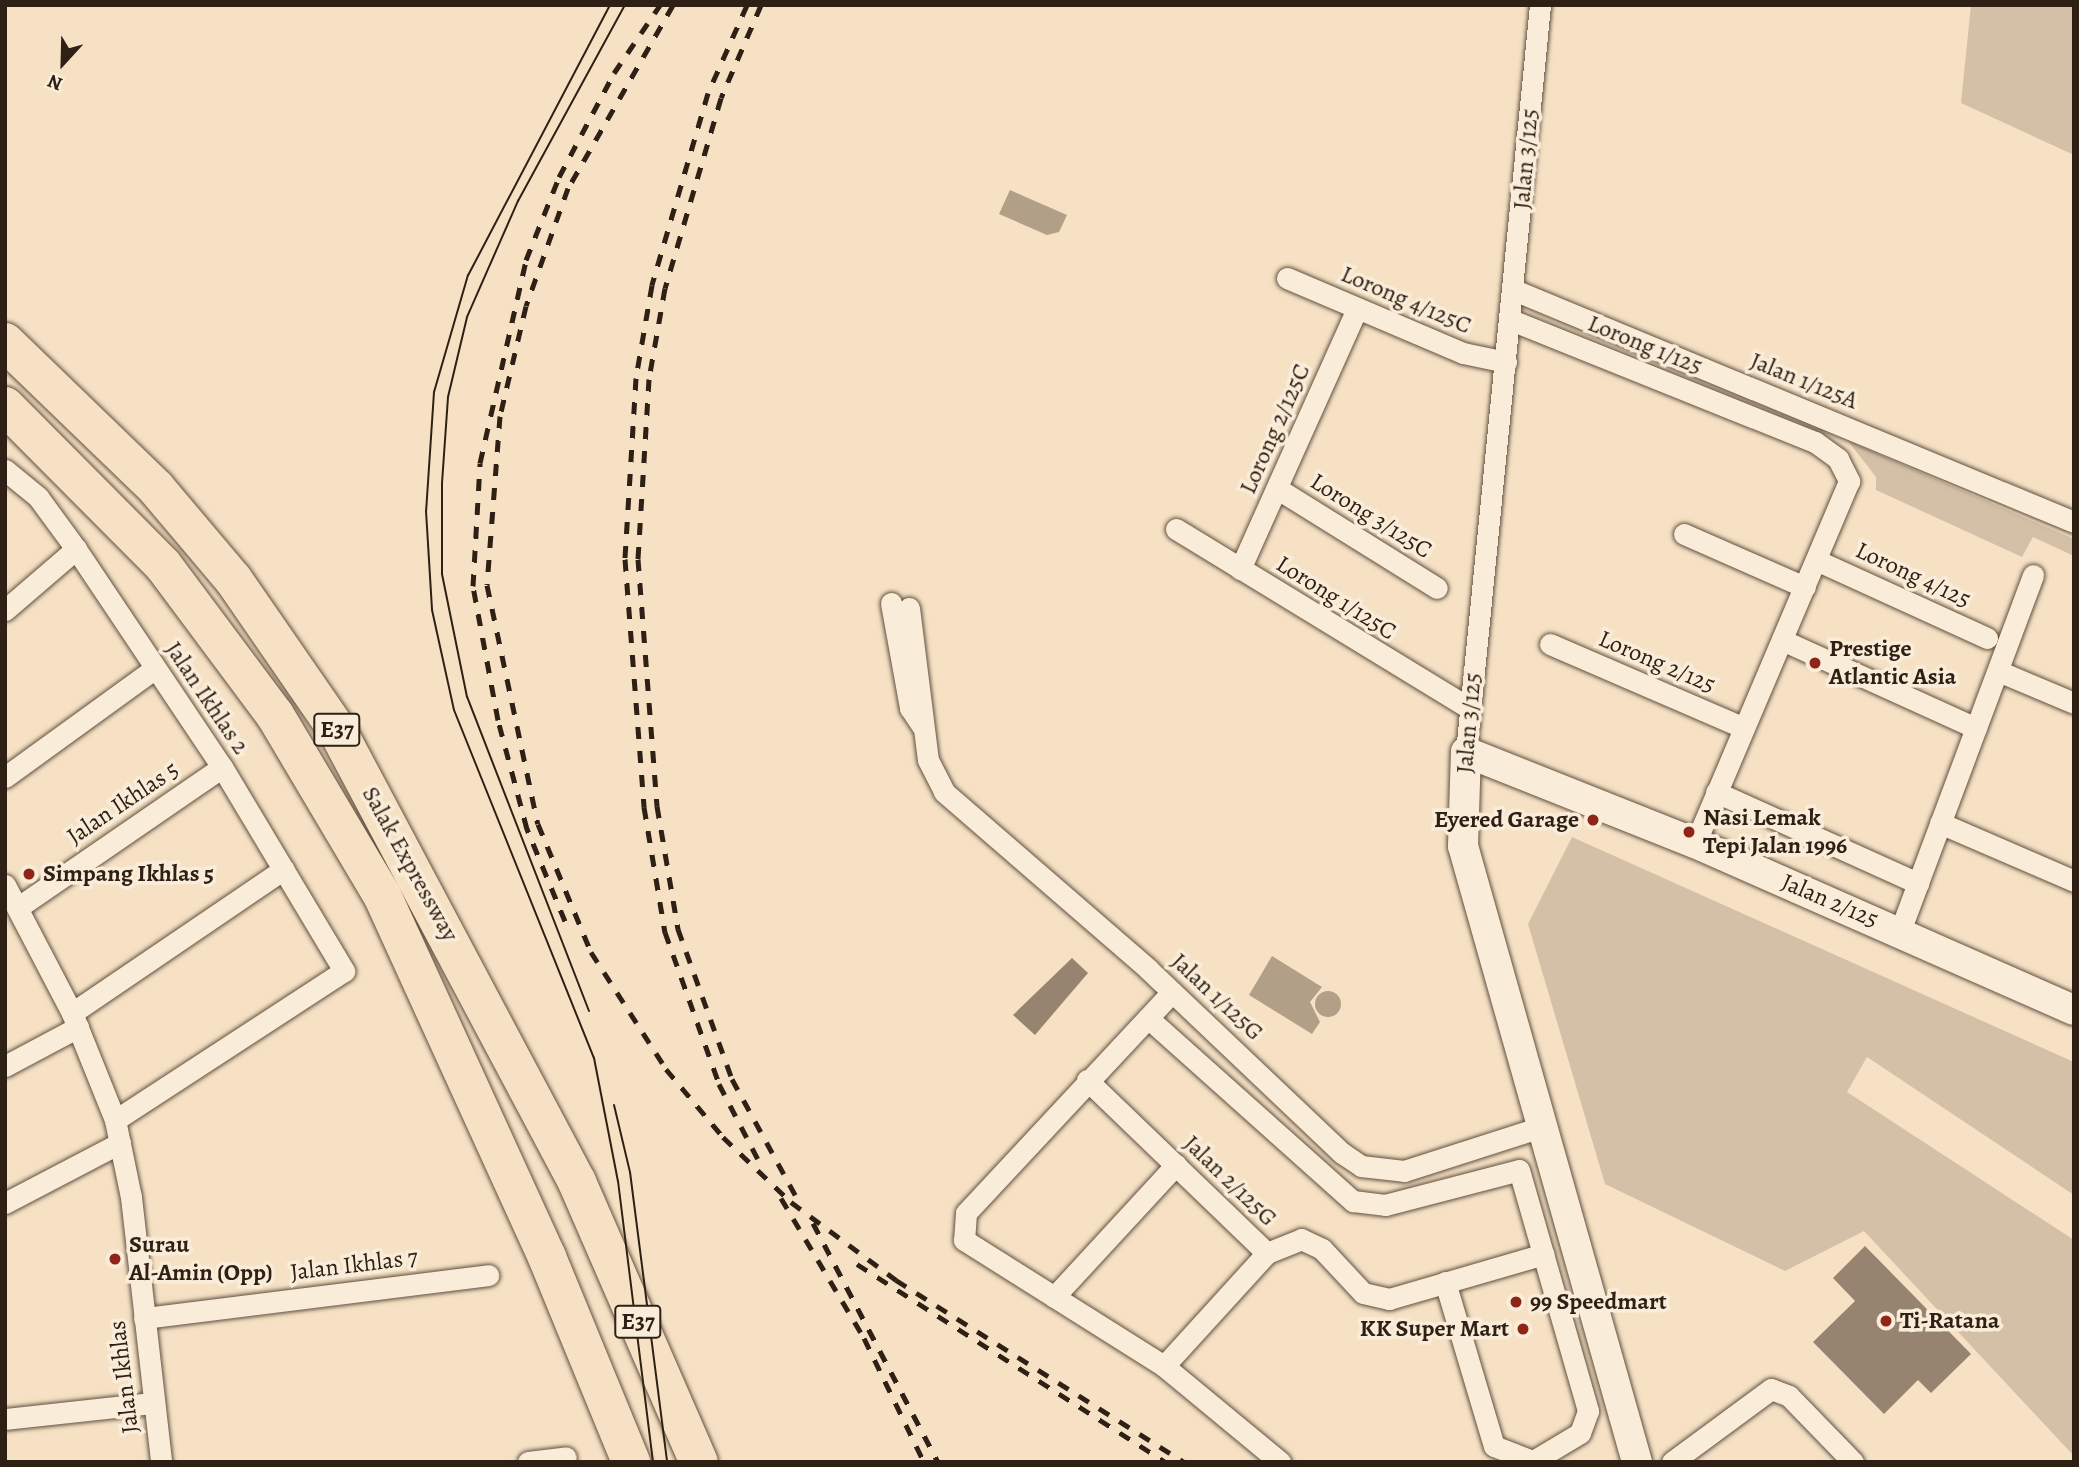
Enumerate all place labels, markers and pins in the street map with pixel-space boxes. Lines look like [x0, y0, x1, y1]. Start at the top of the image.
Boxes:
place label: Prestige Atlantic Asia [1829, 635, 1956, 691]
marker: Prestige Atlantic Asia [1807, 655, 1823, 671]
place label: Nasi Lemak Tepi Jalan 1996 [1703, 804, 1847, 860]
place label: Eyered Garage [1434, 806, 1579, 834]
marker: Eyered Garage [1585, 812, 1601, 828]
marker: Nasi Lemak Tepi Jalan 1996 [1681, 824, 1697, 840]
place label: Simpang Ikhlas 5 [43, 860, 214, 888]
marker: Simpang Ikhlas 5 [21, 866, 37, 882]
place label: Surau Al-Amin (Opp) [129, 1231, 273, 1287]
marker: Surau Al-Amin (Opp) [107, 1251, 123, 1267]
place label: 99 Speedmart [1530, 1288, 1667, 1316]
marker: 99 Speedmart [1508, 1294, 1524, 1310]
place label: Ti-Ratana [1900, 1307, 1999, 1335]
marker: Ti-Ratana [1878, 1313, 1894, 1329]
place label: KK Super Mart [1360, 1315, 1509, 1343]
marker: KK Super Mart [1515, 1321, 1531, 1337]

